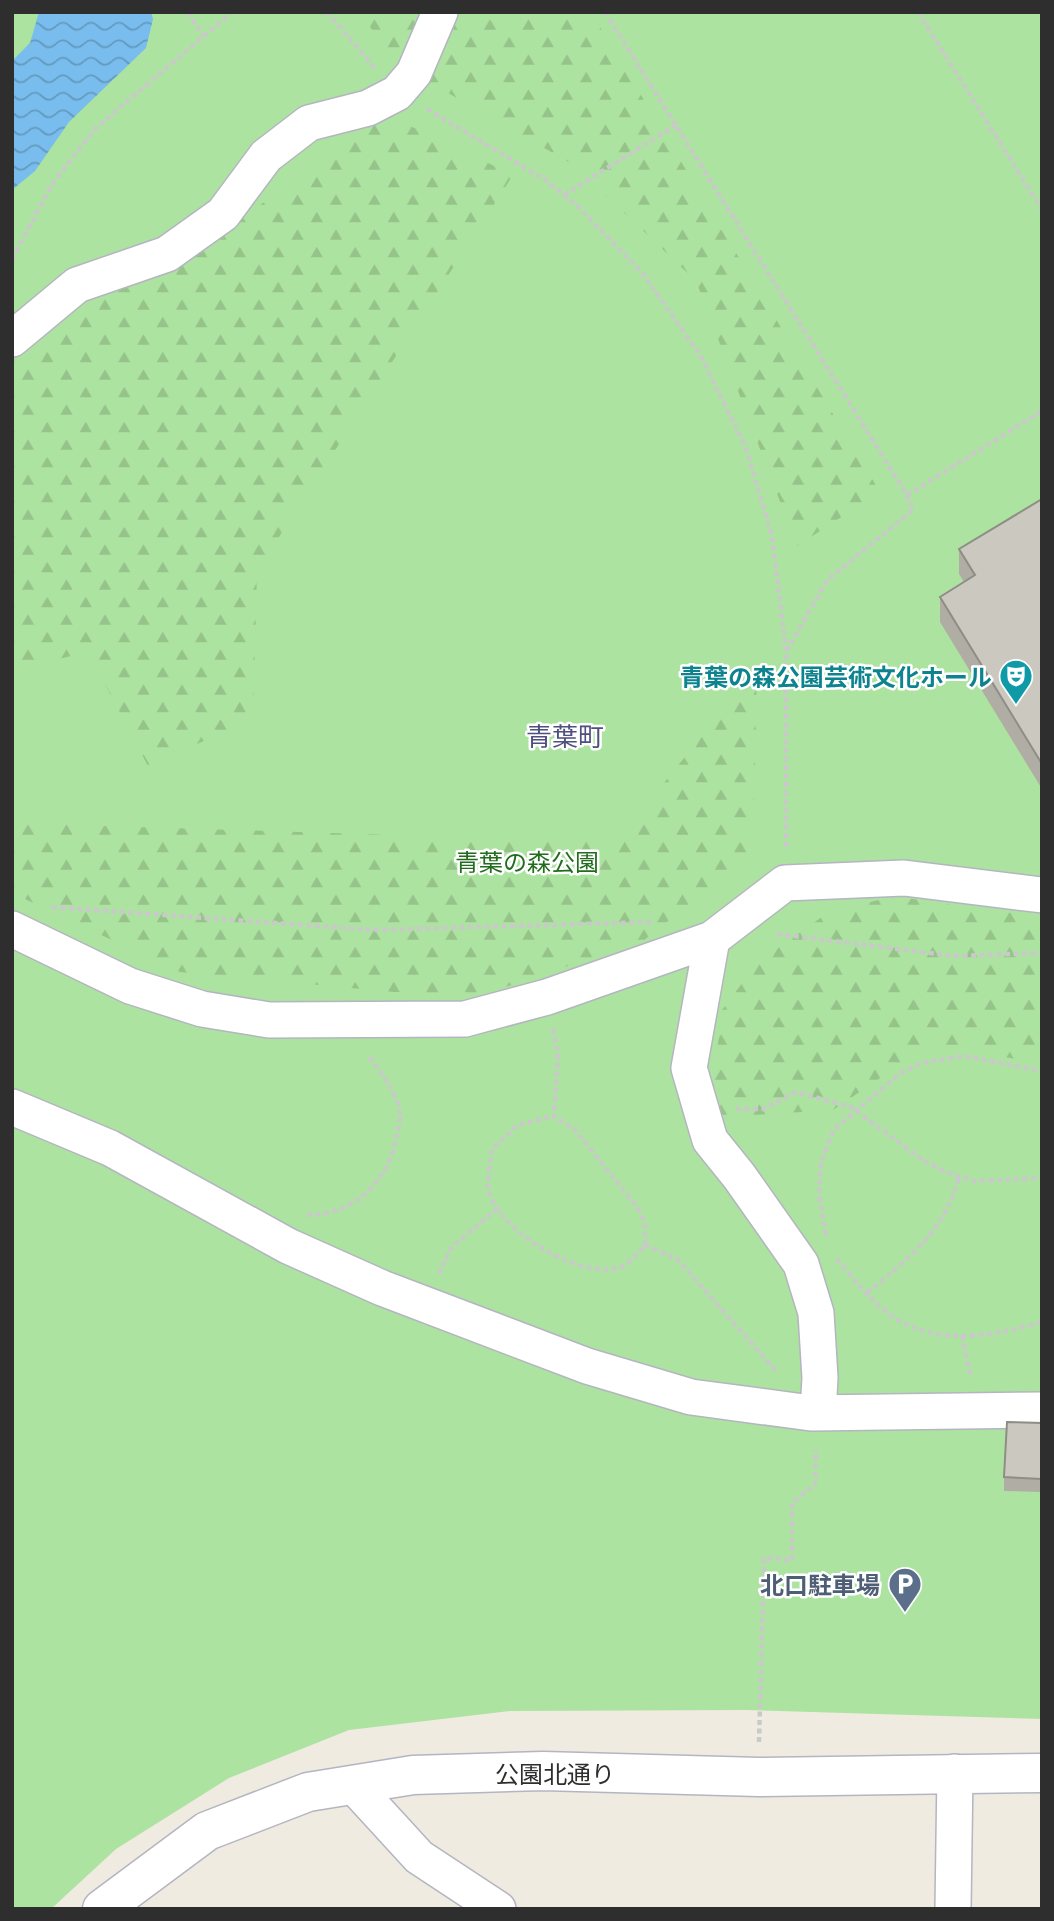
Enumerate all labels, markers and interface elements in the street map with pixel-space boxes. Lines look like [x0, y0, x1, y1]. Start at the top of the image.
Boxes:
theatre icon: 青葉の森公園芸術文化ホール [997, 657, 1035, 706]
place label: 青葉の森公園芸術文化ホール [680, 662, 992, 691]
district label: 青葉町 [526, 720, 604, 751]
park label: 青葉の森公園 [455, 847, 599, 876]
parking icon: 北口駐車場 [886, 1565, 924, 1614]
place label: 北口駐車場 [760, 1570, 880, 1599]
street label: 公園北通り [495, 1759, 615, 1788]

